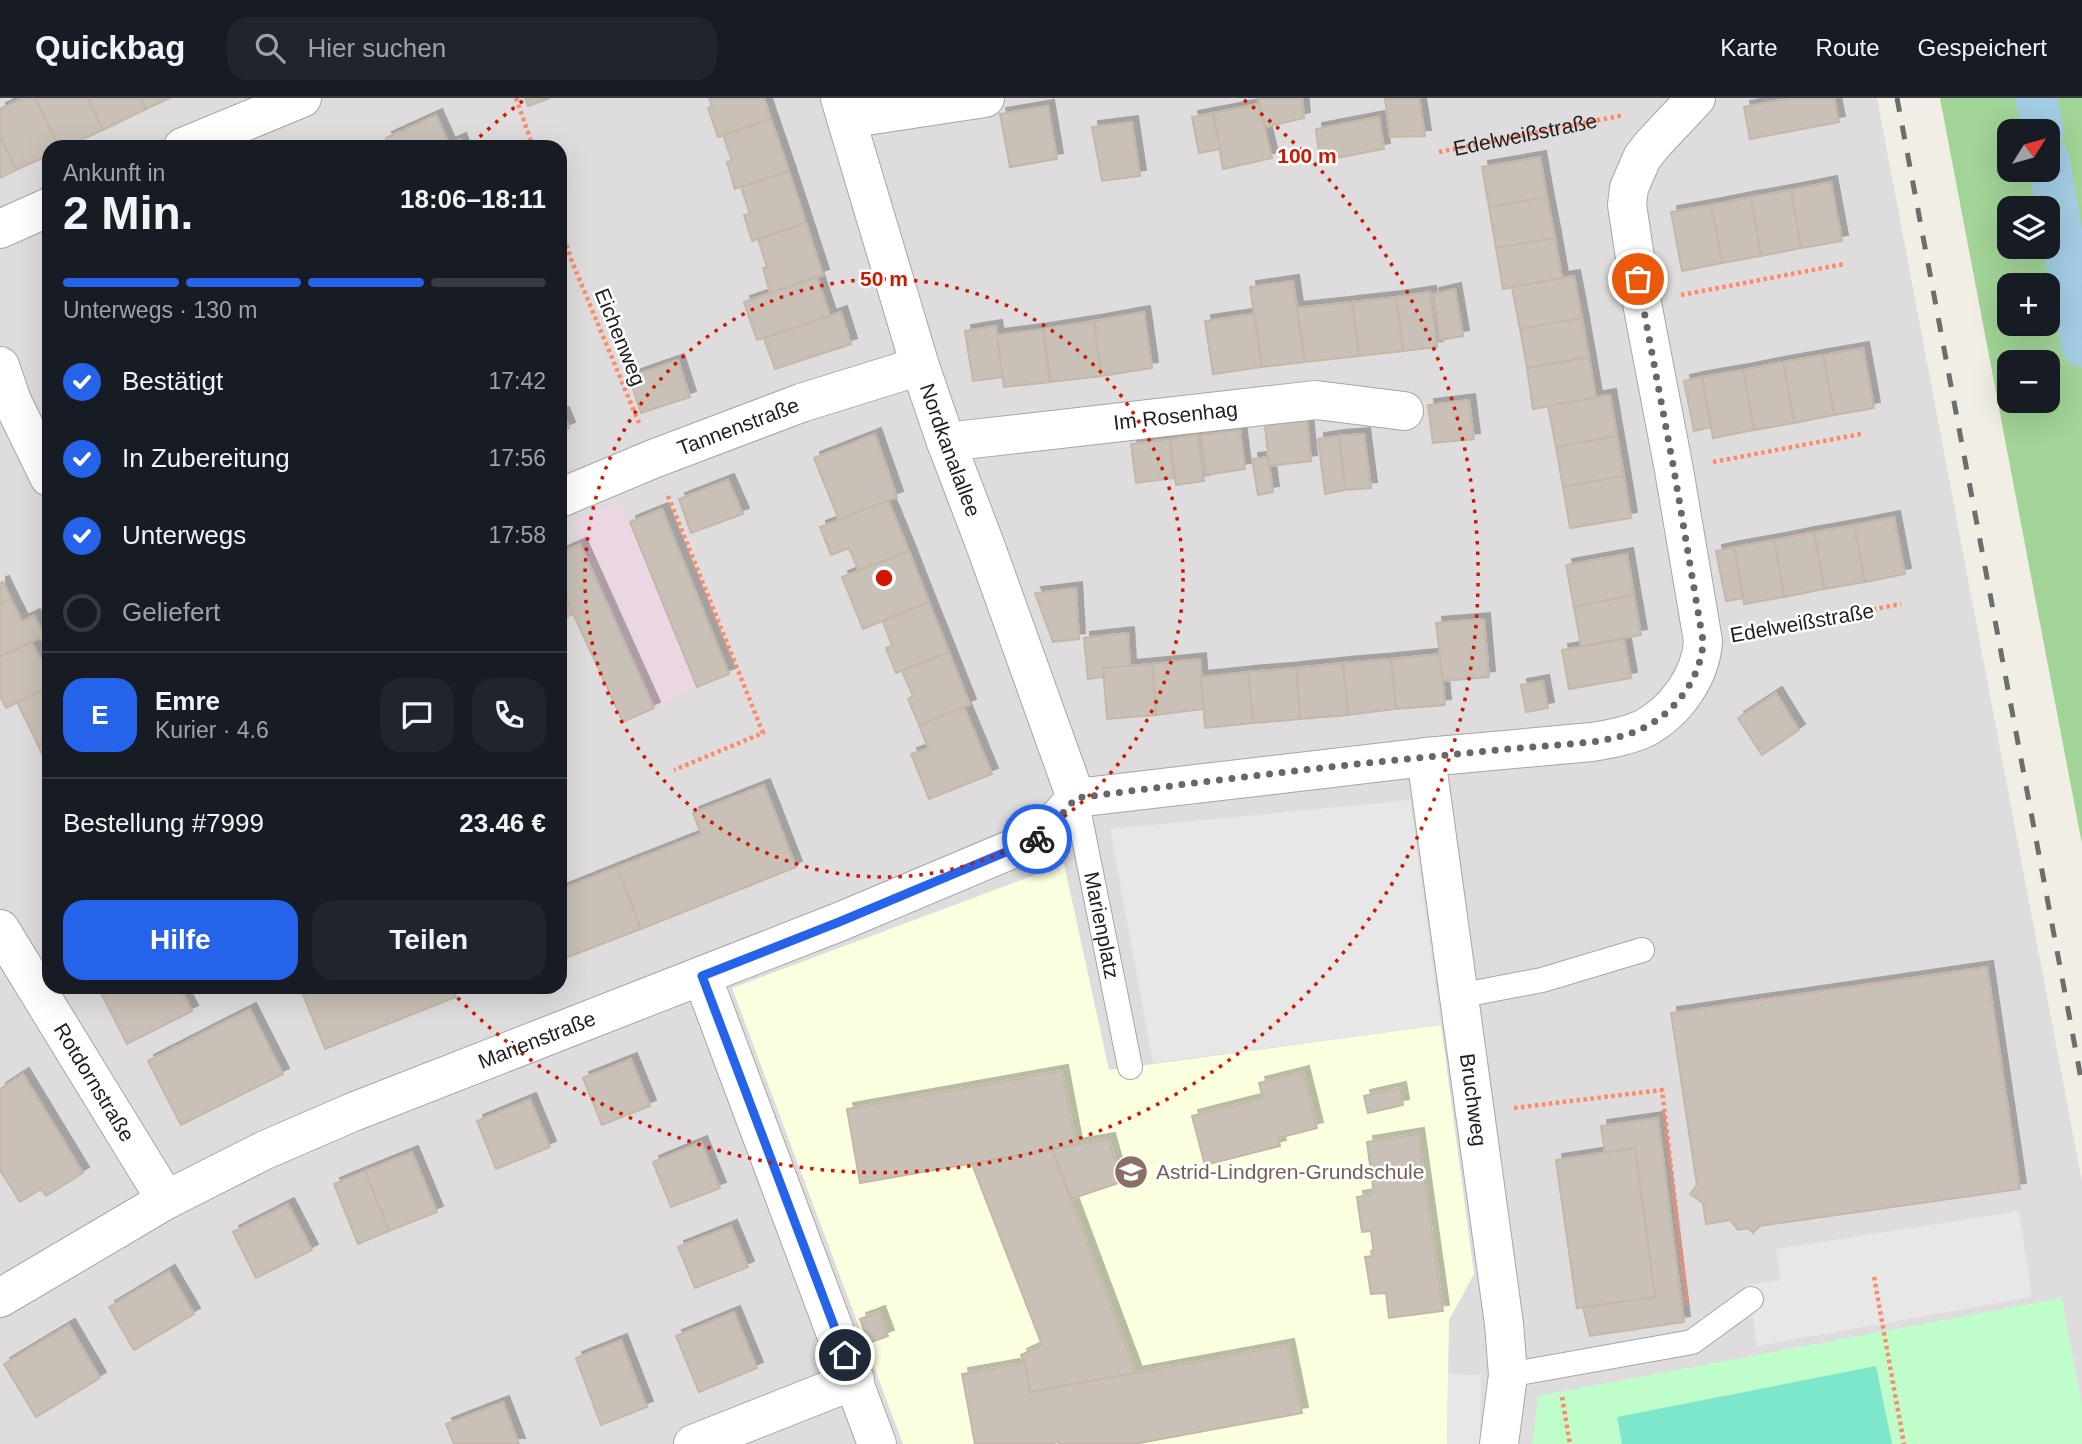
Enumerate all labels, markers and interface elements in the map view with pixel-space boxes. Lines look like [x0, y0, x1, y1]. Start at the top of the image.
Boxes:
search box [227, 17, 717, 80]
text: Quickbag [35, 29, 185, 66]
icon: search [251, 29, 289, 67]
text: Hier suchen [307, 33, 446, 63]
text: Karte [1720, 34, 1778, 61]
text: Route [1816, 34, 1880, 61]
text: Gespeichert [1918, 34, 2047, 61]
street label: Edelweißstraße [1451, 109, 1599, 160]
north arrow [1997, 119, 2060, 182]
map controls [1997, 119, 2060, 413]
text: 100 m [1277, 144, 1337, 167]
text: Ankunft in [63, 160, 165, 186]
text: 18:06–18:11 [400, 184, 546, 214]
text: 2 Min. [63, 187, 193, 239]
button: layers [1997, 196, 2060, 259]
pin [1608, 249, 1668, 309]
icon: bag [1619, 260, 1657, 298]
text: 50 m [860, 267, 908, 290]
button: + [1997, 273, 2060, 336]
street label: Eichenweg [591, 285, 650, 389]
text: Unterwegs · 130 m [63, 297, 257, 323]
button: − [1997, 350, 2060, 413]
icon: check [63, 363, 101, 401]
text: Bestätigt [122, 366, 223, 396]
text: 17:42 [488, 368, 546, 394]
street label: Nordkanalallee [916, 380, 985, 520]
street label: Tannenstraße [674, 393, 802, 460]
street label: Im Rosenhag [1112, 397, 1239, 434]
icon: check [63, 440, 101, 478]
text: In Zubereitung [122, 443, 290, 473]
text: 17:56 [488, 445, 546, 471]
icon: check [63, 517, 101, 555]
text: Unterwegs [122, 520, 246, 550]
text: 17:58 [488, 522, 546, 548]
centre of rings [872, 566, 896, 590]
text: Geliefert [122, 597, 220, 627]
street label: Edelweißstraße [1728, 599, 1876, 646]
button: chat [380, 678, 454, 752]
button: phone [472, 678, 546, 752]
text: Emre [155, 686, 220, 716]
text: E [91, 700, 109, 730]
text: Kurier · 4.6 [155, 717, 269, 743]
courier [1002, 804, 1072, 874]
text: Bestellung #7999 [63, 808, 264, 838]
text: 23.46 € [459, 808, 546, 838]
icon: bike [1018, 820, 1056, 858]
street label: Marienplatz [1080, 870, 1124, 981]
button: Hilfe [63, 900, 298, 980]
button: Teilen [312, 900, 546, 980]
street label: Marienstraße [475, 1006, 599, 1073]
street label: Rotdornstraße [50, 1019, 139, 1146]
street label: Bruchweg [1456, 1052, 1491, 1148]
school or university icon: Astrid-Lindgren-Grundschule [1112, 1153, 1150, 1191]
place label: Astrid-Lindgren-Grundschule [1156, 1160, 1424, 1183]
pin [815, 1325, 875, 1385]
icon: home [826, 1336, 864, 1374]

